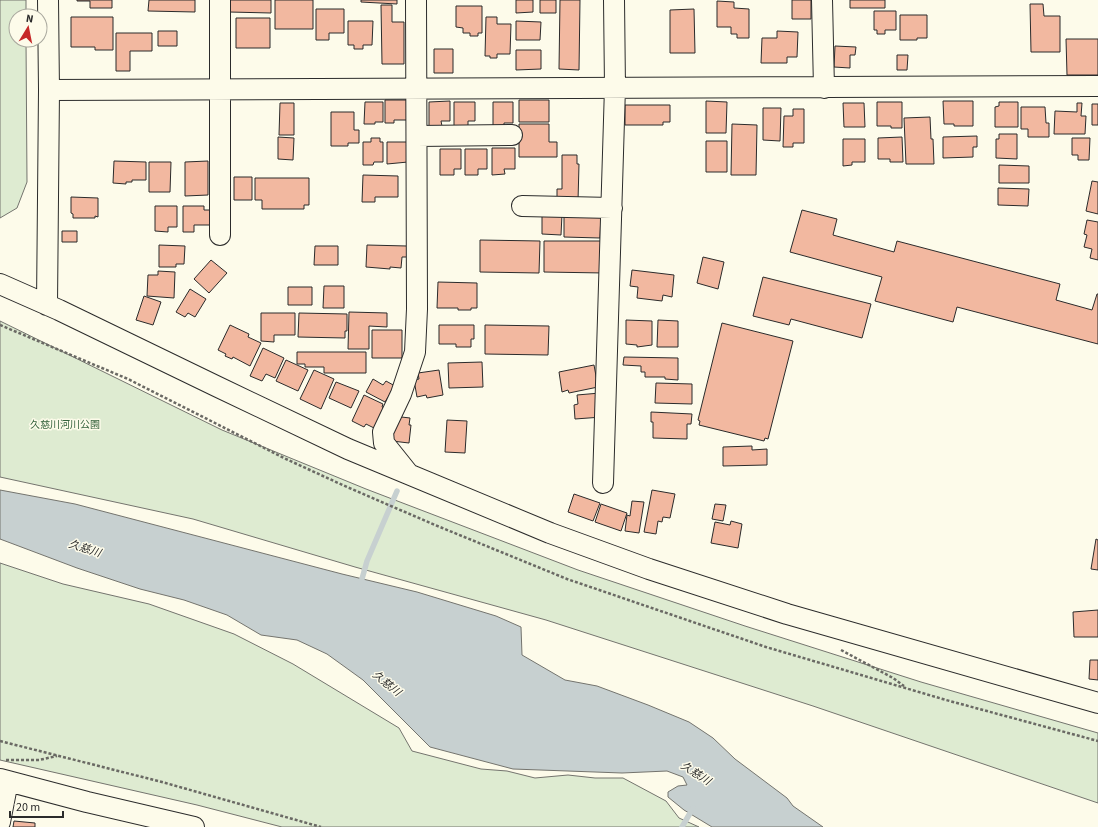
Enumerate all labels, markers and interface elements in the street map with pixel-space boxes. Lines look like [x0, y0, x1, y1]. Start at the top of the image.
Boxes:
north arrow [8, 8, 48, 48]
text: N [25, 11, 35, 27]
park label: 久慈川河川公園 [30, 418, 100, 432]
water label: 久慈川 [67, 536, 104, 561]
water label: 久慈川 [369, 667, 405, 700]
water label: 久慈川 [678, 758, 714, 789]
scale bar [10, 793, 63, 819]
text: 20 m [16, 799, 40, 816]

